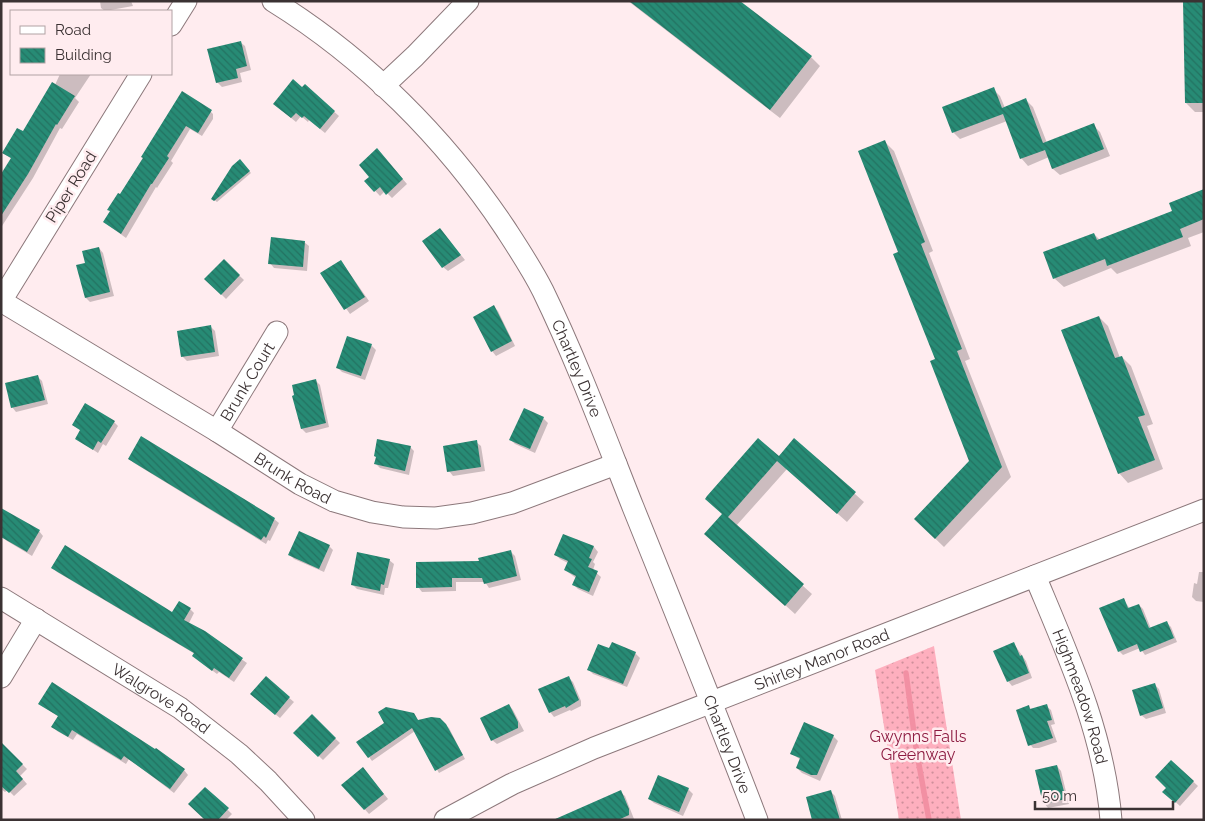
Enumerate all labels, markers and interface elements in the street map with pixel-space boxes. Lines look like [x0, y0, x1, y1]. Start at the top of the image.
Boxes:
legend [10, 10, 172, 75]
text: Road [55, 21, 91, 39]
text: Building [55, 46, 112, 64]
street label: Piper Road [42, 148, 100, 226]
street label: Chartley Drive [548, 316, 606, 420]
street label: Brunk Court [216, 338, 279, 424]
street label: Brunk Road [251, 448, 334, 508]
street label: Shirley Manor Road [751, 624, 892, 694]
street label: Highmeadow Road [1049, 626, 1112, 766]
street label: Walgrove Road [109, 659, 214, 737]
street label: Chartley Drive [700, 692, 755, 796]
park label: Gwynns Falls Greenway [869, 727, 967, 764]
scale bar [1035, 778, 1172, 810]
text: 50 m [1042, 787, 1077, 805]

